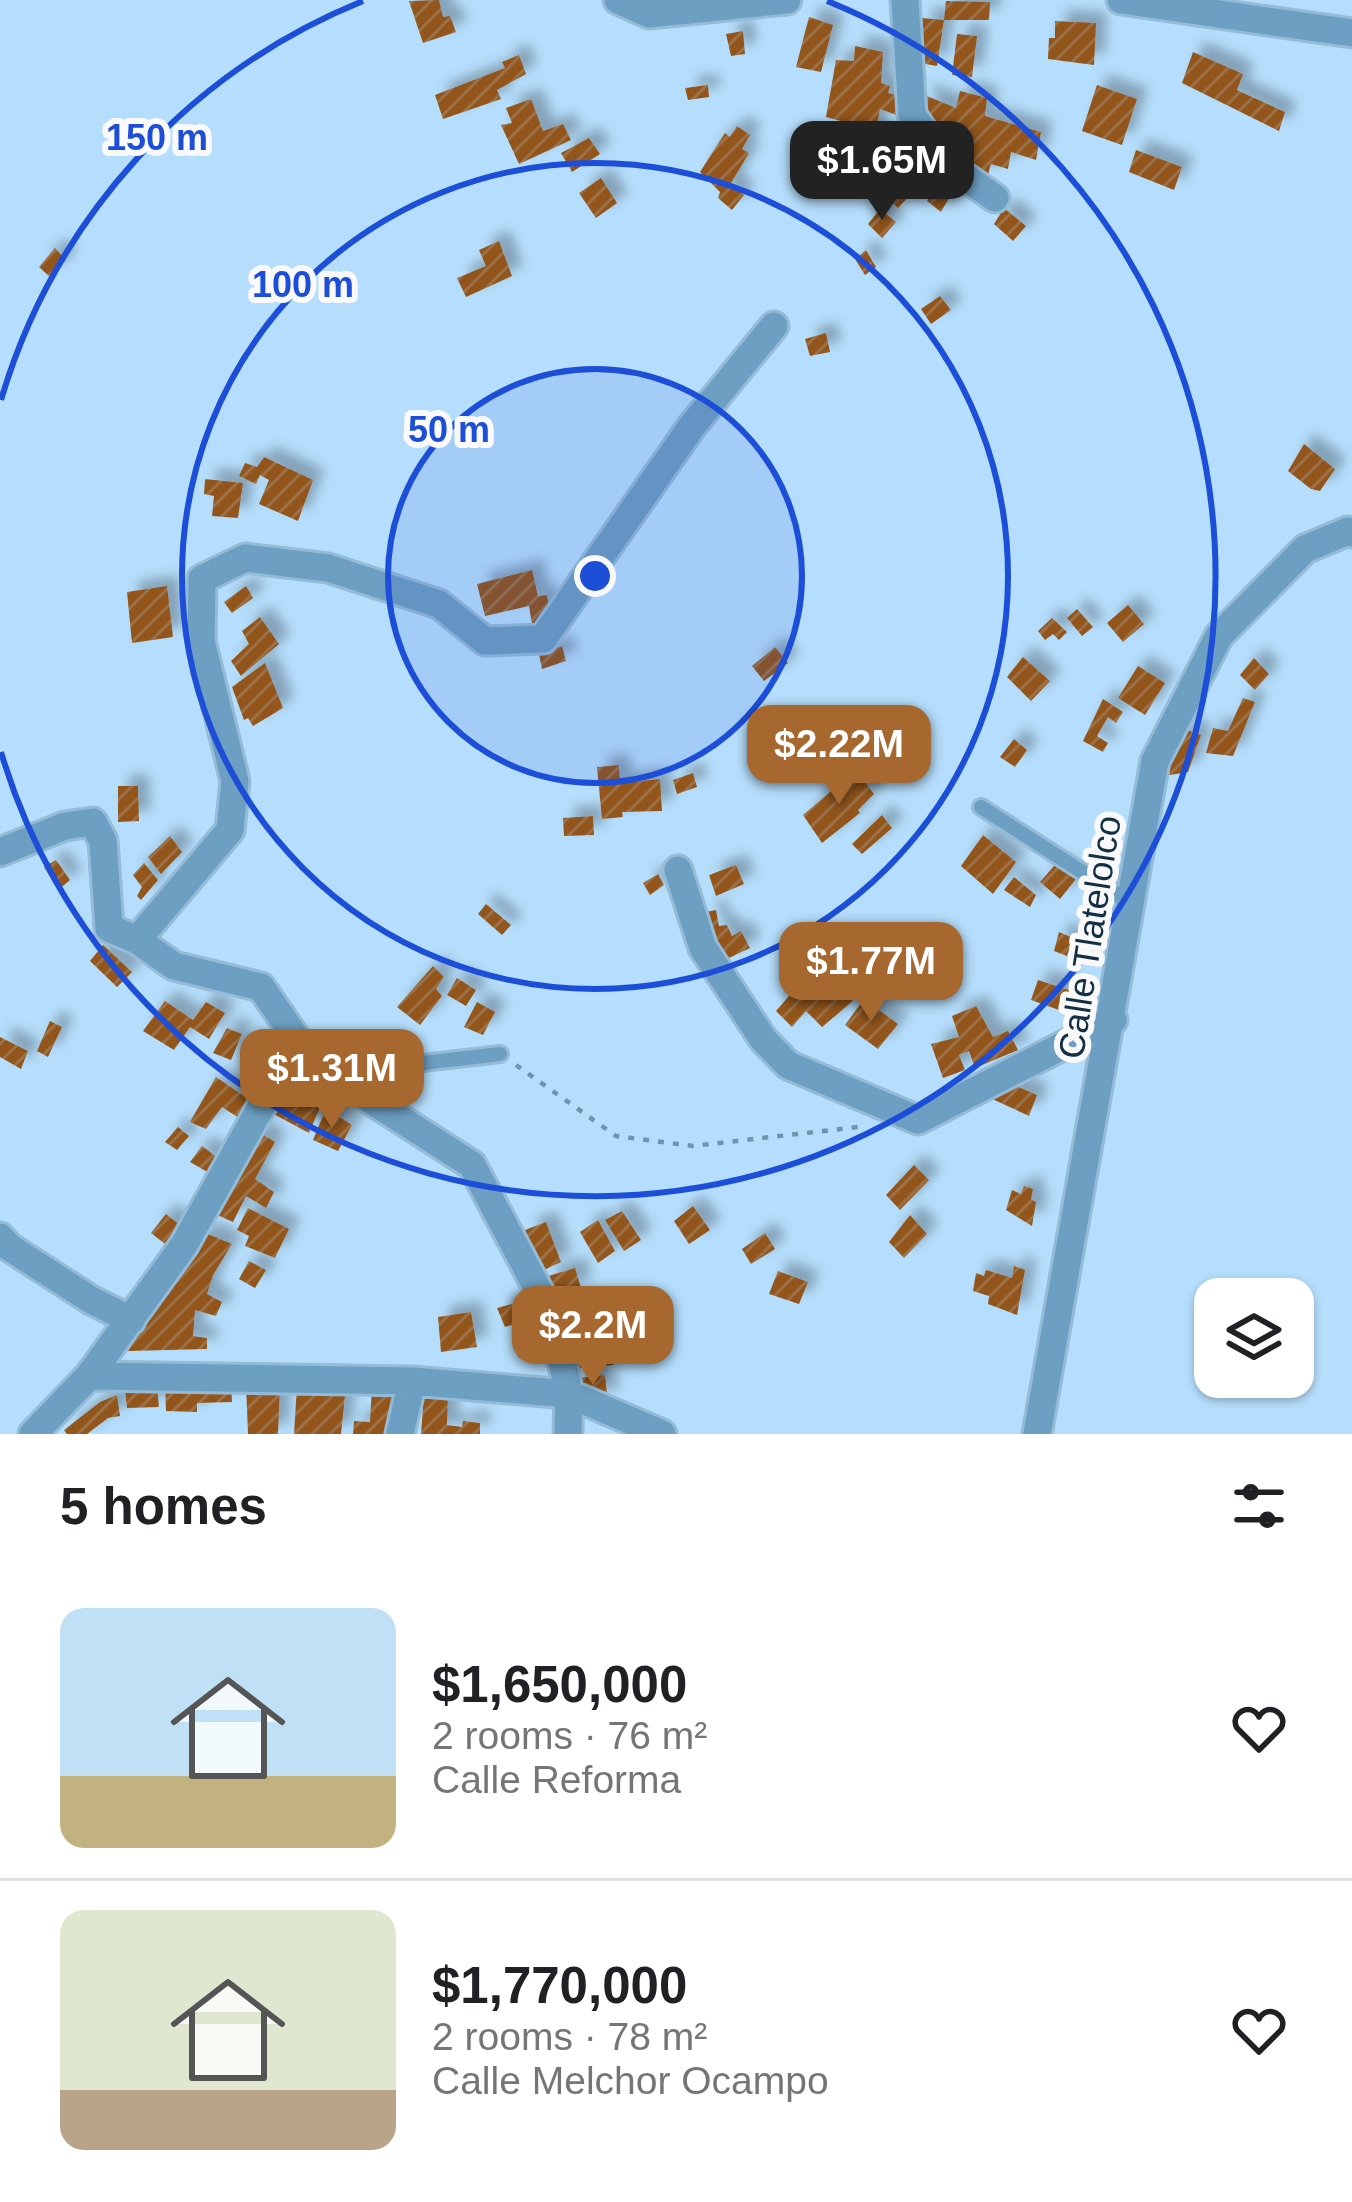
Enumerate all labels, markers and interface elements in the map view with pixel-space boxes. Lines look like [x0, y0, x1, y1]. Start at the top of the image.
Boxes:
text: 150 m [106, 117, 208, 158]
pin: $1.65M [784, 121, 980, 223]
text: $1.65M [817, 138, 947, 181]
text: 100 m [252, 264, 354, 305]
text: 50 m [408, 409, 490, 450]
centre of rings [574, 555, 616, 597]
pin: $2.22M [741, 705, 937, 807]
text: $2.22M [774, 722, 904, 765]
street label: Calle Tlatelolco [1050, 813, 1129, 1062]
pin: $1.77M [773, 922, 969, 1024]
text: $1.77M [806, 939, 936, 982]
pin: $1.31M [234, 1029, 430, 1131]
text: $1.31M [267, 1046, 397, 1089]
map controls [1194, 1278, 1314, 1398]
button: layers [1194, 1278, 1314, 1398]
pin: $2.2M [509, 1286, 677, 1388]
text: $2.2M [539, 1303, 647, 1346]
icon: filters [1226, 1473, 1292, 1539]
text: 5 homes [60, 1478, 267, 1535]
icon: home [156, 1656, 300, 1800]
text: $1,650,000 [432, 1656, 687, 1713]
icon: heart [1226, 1695, 1292, 1761]
text: 2 rooms · 76 m² [432, 1714, 707, 1757]
text: Calle Reforma [432, 1758, 681, 1801]
text: $1,770,000 [432, 1957, 687, 2014]
icon: home [156, 1958, 300, 2102]
icon: heart [1226, 1997, 1292, 2063]
text: 2 rooms · 78 m² [432, 2015, 707, 2058]
text: Calle Melchor Ocampo [432, 2059, 829, 2102]

